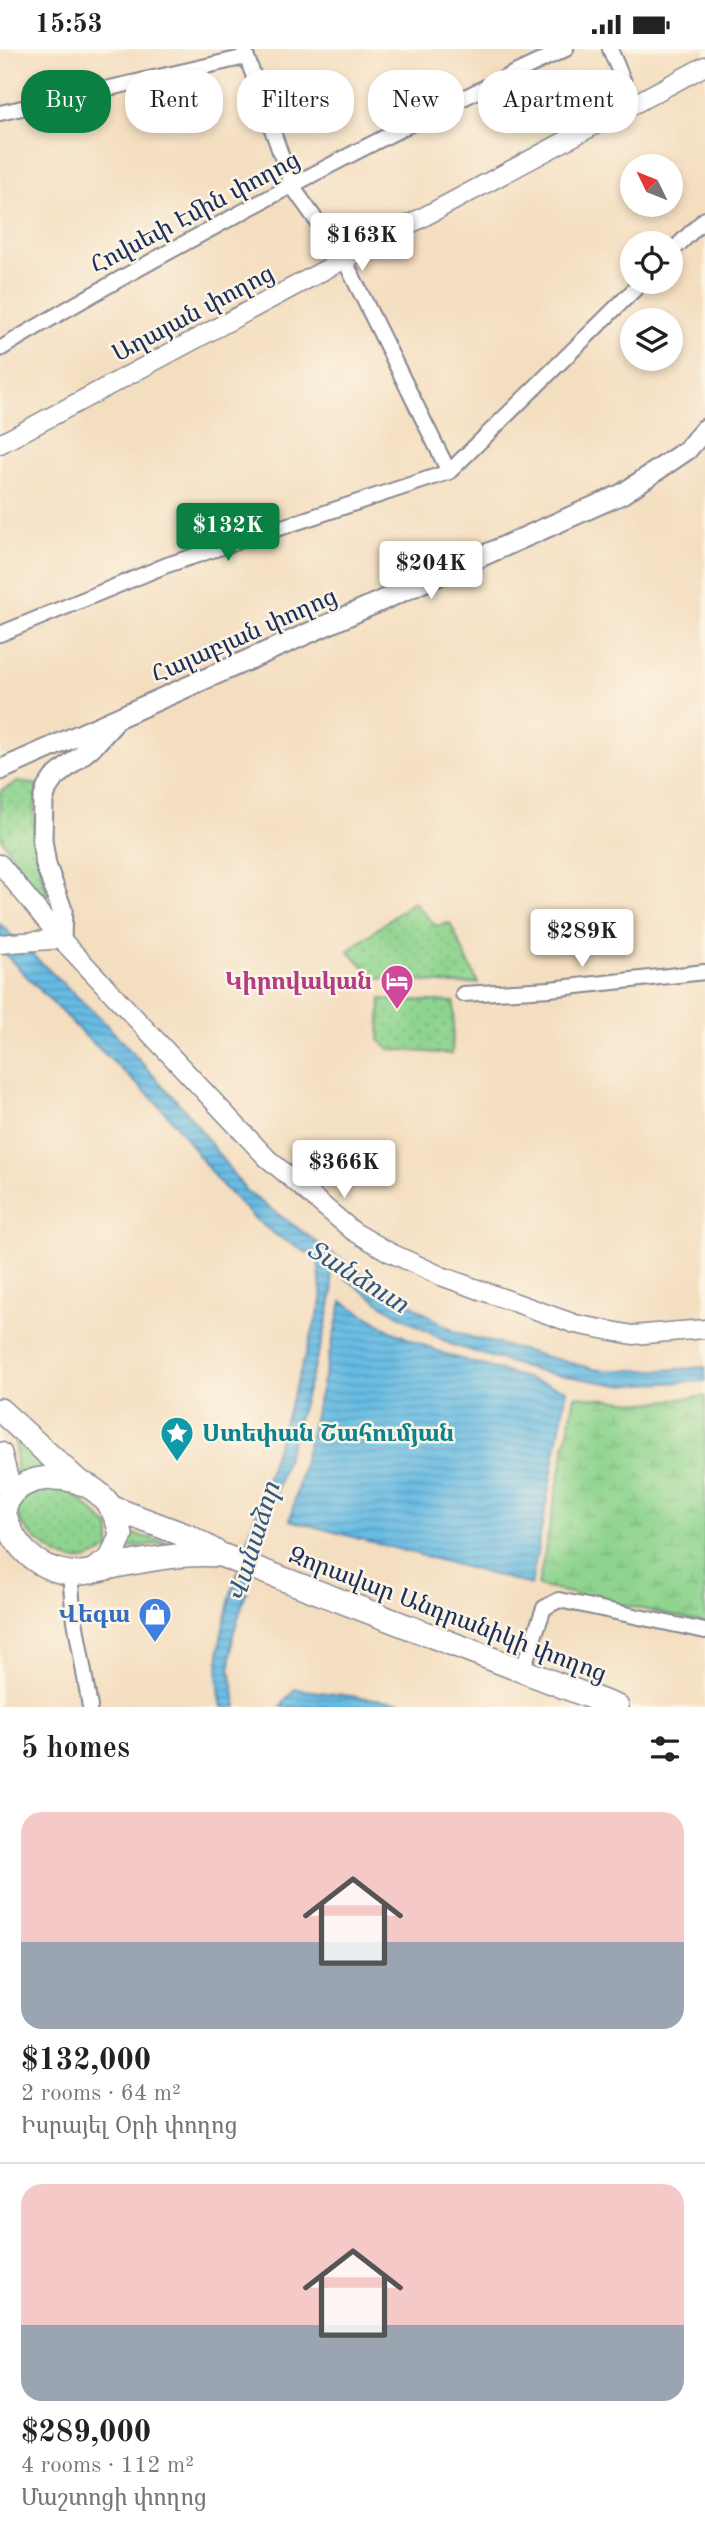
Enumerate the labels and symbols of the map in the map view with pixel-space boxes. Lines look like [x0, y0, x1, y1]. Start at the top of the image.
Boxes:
street label: Հովսեփ Էմին փողոց [87, 148, 304, 279]
north arrow [620, 154, 682, 217]
pin: $163K [313, 213, 411, 273]
street label: Աղայան փողոց [109, 262, 279, 367]
pin: $132K [179, 503, 277, 563]
pin: $204K [382, 541, 480, 601]
street label: Հալաբյան փողոց [149, 585, 341, 688]
pin: $289K [533, 909, 631, 969]
hotel icon: Կիրովական [378, 962, 416, 1011]
place label: Կիրովական [225, 971, 372, 995]
pin: $366K [295, 1141, 393, 1200]
water label: Տանձուտ [302, 1236, 413, 1319]
place icon: Ստեփան Շահումյան [158, 1414, 196, 1463]
place label: Ստեփան Շահումյան [202, 1423, 454, 1447]
water label: Վանաձոր [223, 1478, 287, 1606]
street label: Զորավար Անդրանիկի փողոց [285, 1544, 609, 1688]
shop icon: Վեգա [136, 1595, 174, 1644]
place label: Վեգա [59, 1604, 130, 1628]

